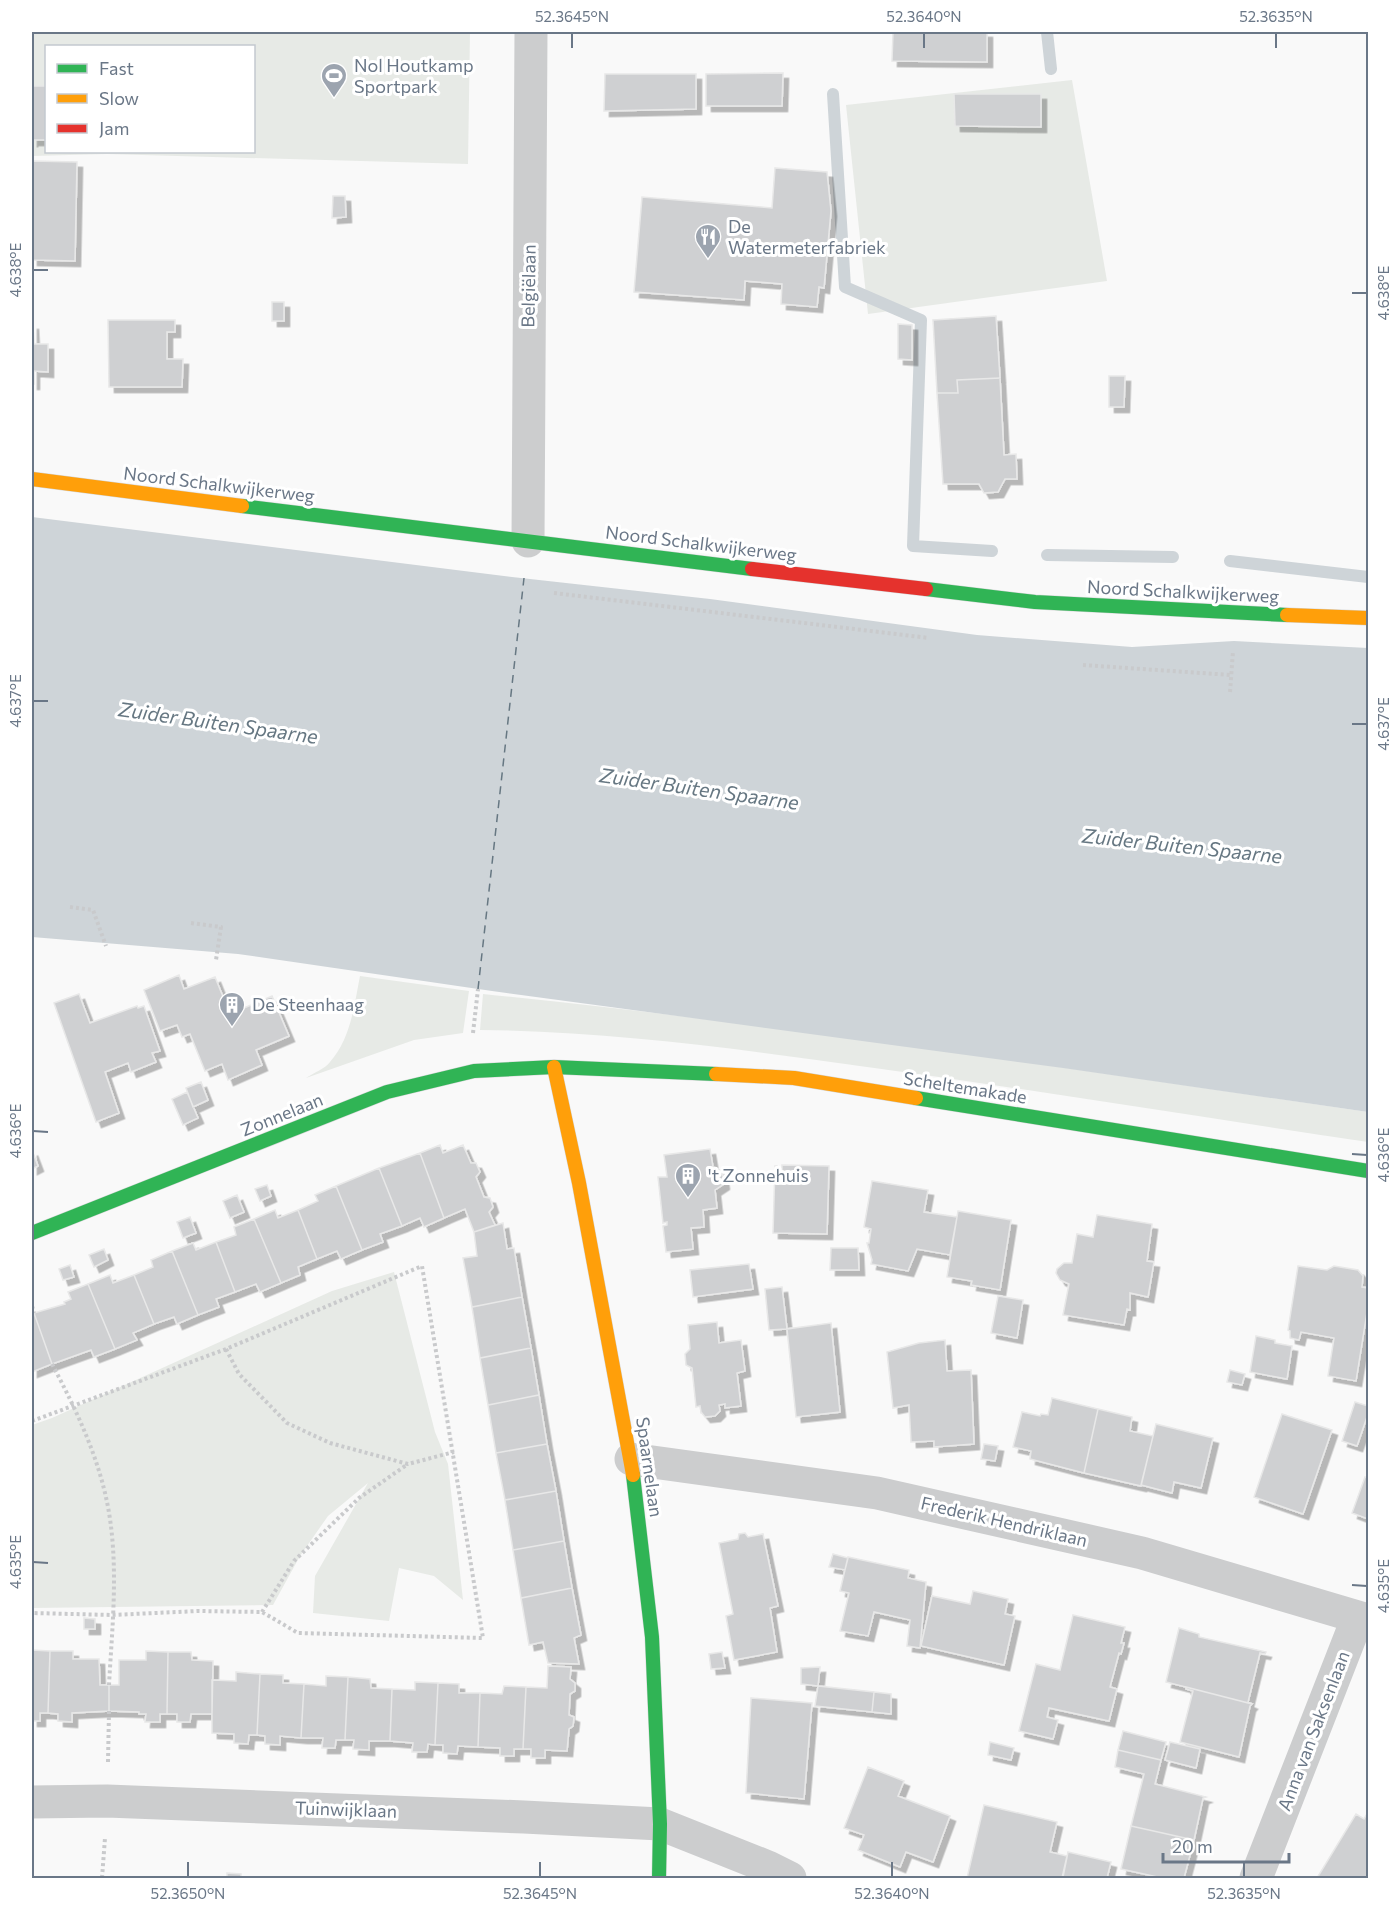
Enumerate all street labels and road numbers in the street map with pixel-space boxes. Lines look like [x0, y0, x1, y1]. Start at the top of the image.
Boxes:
street label: Belgiëlaan [516, 244, 540, 328]
street label: Noord Schalkwijkerweg [122, 461, 316, 507]
street label: Noord Schalkwijkerweg [604, 520, 798, 566]
street label: Noord Schalkwijkerweg [1086, 575, 1280, 607]
street label: Scheltemakade [902, 1066, 1028, 1108]
street label: Zonnelaan [237, 1088, 326, 1141]
street label: Spaarnelaan [632, 1415, 668, 1518]
street label: Frederik Hendriklaan [919, 1491, 1090, 1551]
street label: Anna van Saksenlaan [1272, 1648, 1354, 1814]
street label: Tuinwijklaan [295, 1796, 397, 1822]

